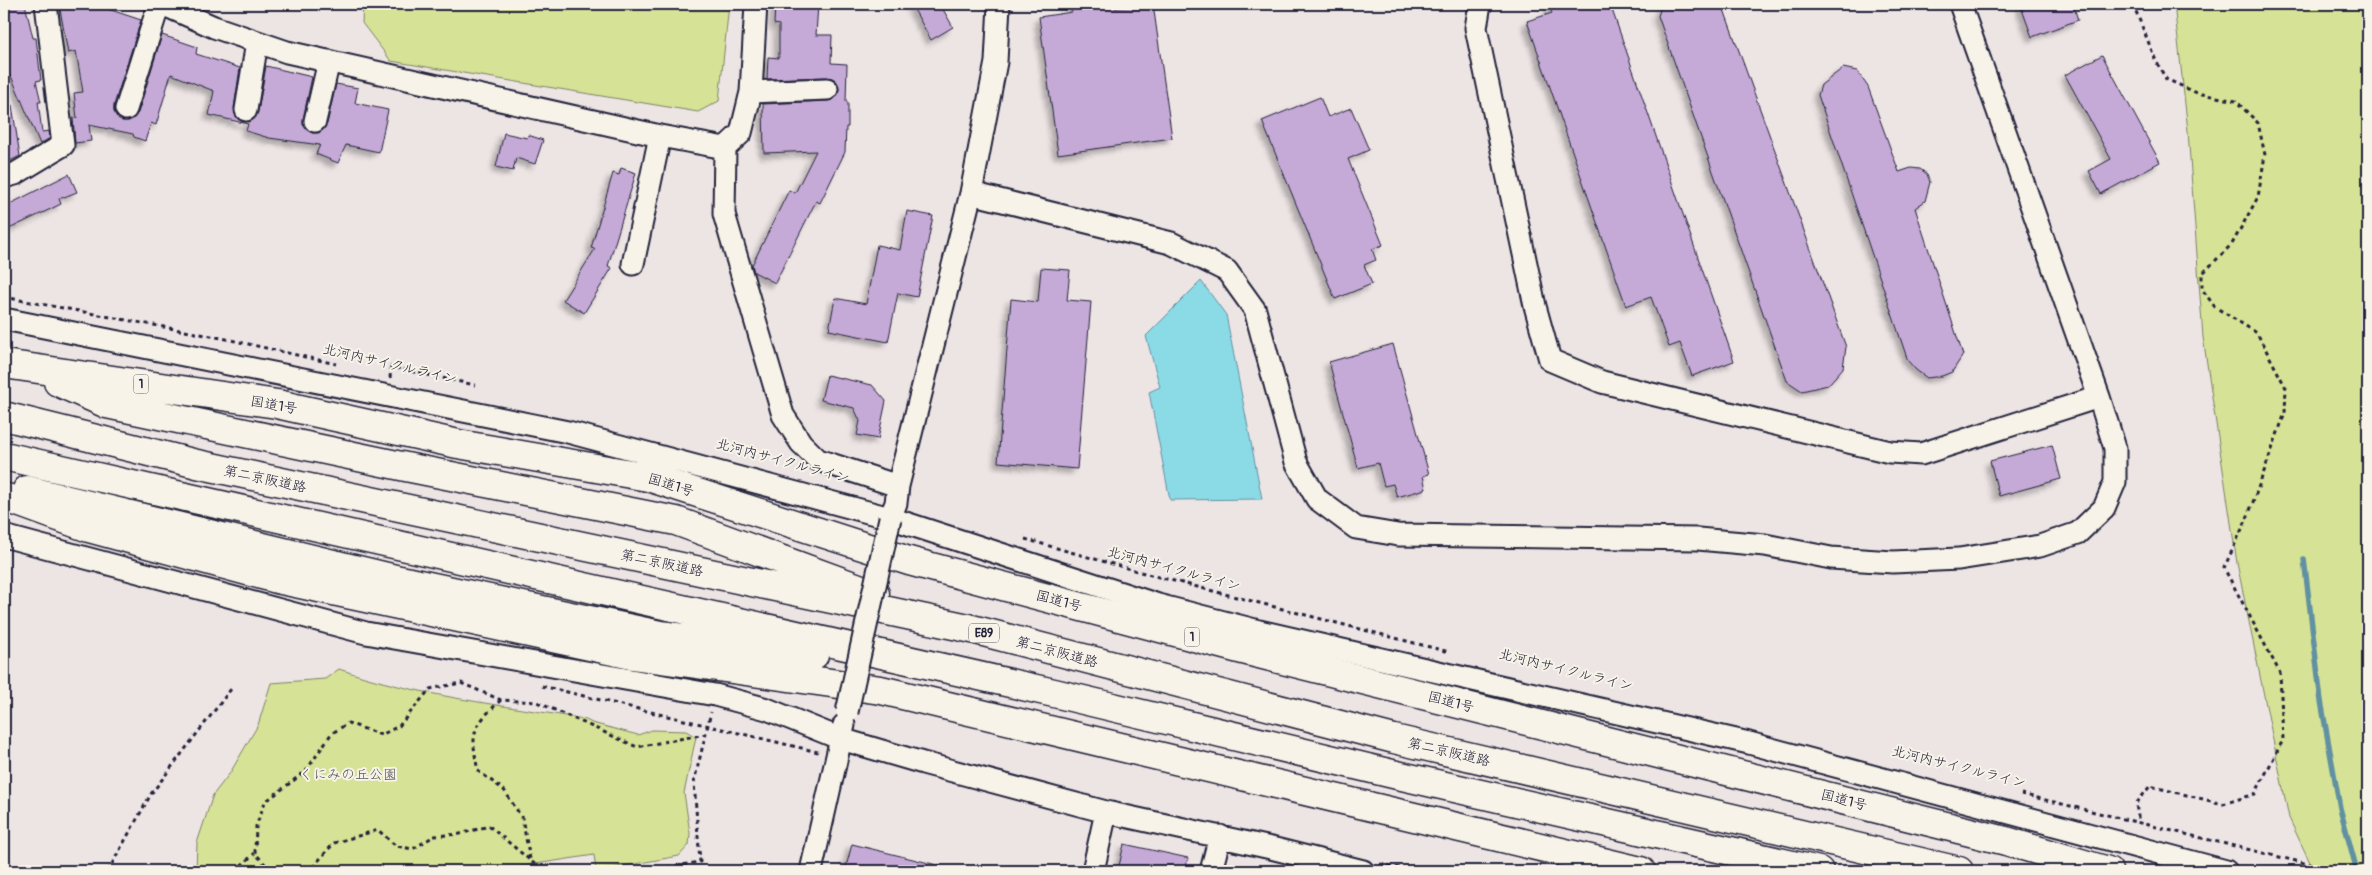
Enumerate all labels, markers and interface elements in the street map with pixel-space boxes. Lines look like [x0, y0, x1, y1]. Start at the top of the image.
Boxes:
street label: 北河内サイクルライン [321, 340, 459, 388]
road number: 1 [134, 374, 148, 394]
street label: 国道1号 [249, 393, 299, 417]
street label: 北河内サイクルライン [715, 435, 851, 487]
street label: 第二京阪道路 [222, 462, 308, 496]
street label: 国道1号 [646, 470, 696, 500]
street label: 北河内サイクルライン [1106, 543, 1242, 595]
street label: 第二京阪道路 [619, 546, 705, 580]
street label: 国道1号 [1034, 587, 1084, 615]
road number: E89 [969, 624, 999, 642]
road number: 1 [1184, 628, 1200, 646]
street label: 第二京阪道路 [1014, 633, 1100, 671]
street label: 北河内サイクルライン [1497, 645, 1635, 695]
street label: 国道1号 [1426, 688, 1476, 716]
street label: 第二京阪道路 [1406, 734, 1492, 770]
street label: 北河内サイクルライン [1890, 742, 2028, 792]
park label: くにみの丘公園 [299, 766, 397, 783]
street label: 国道1号 [1819, 786, 1869, 814]

